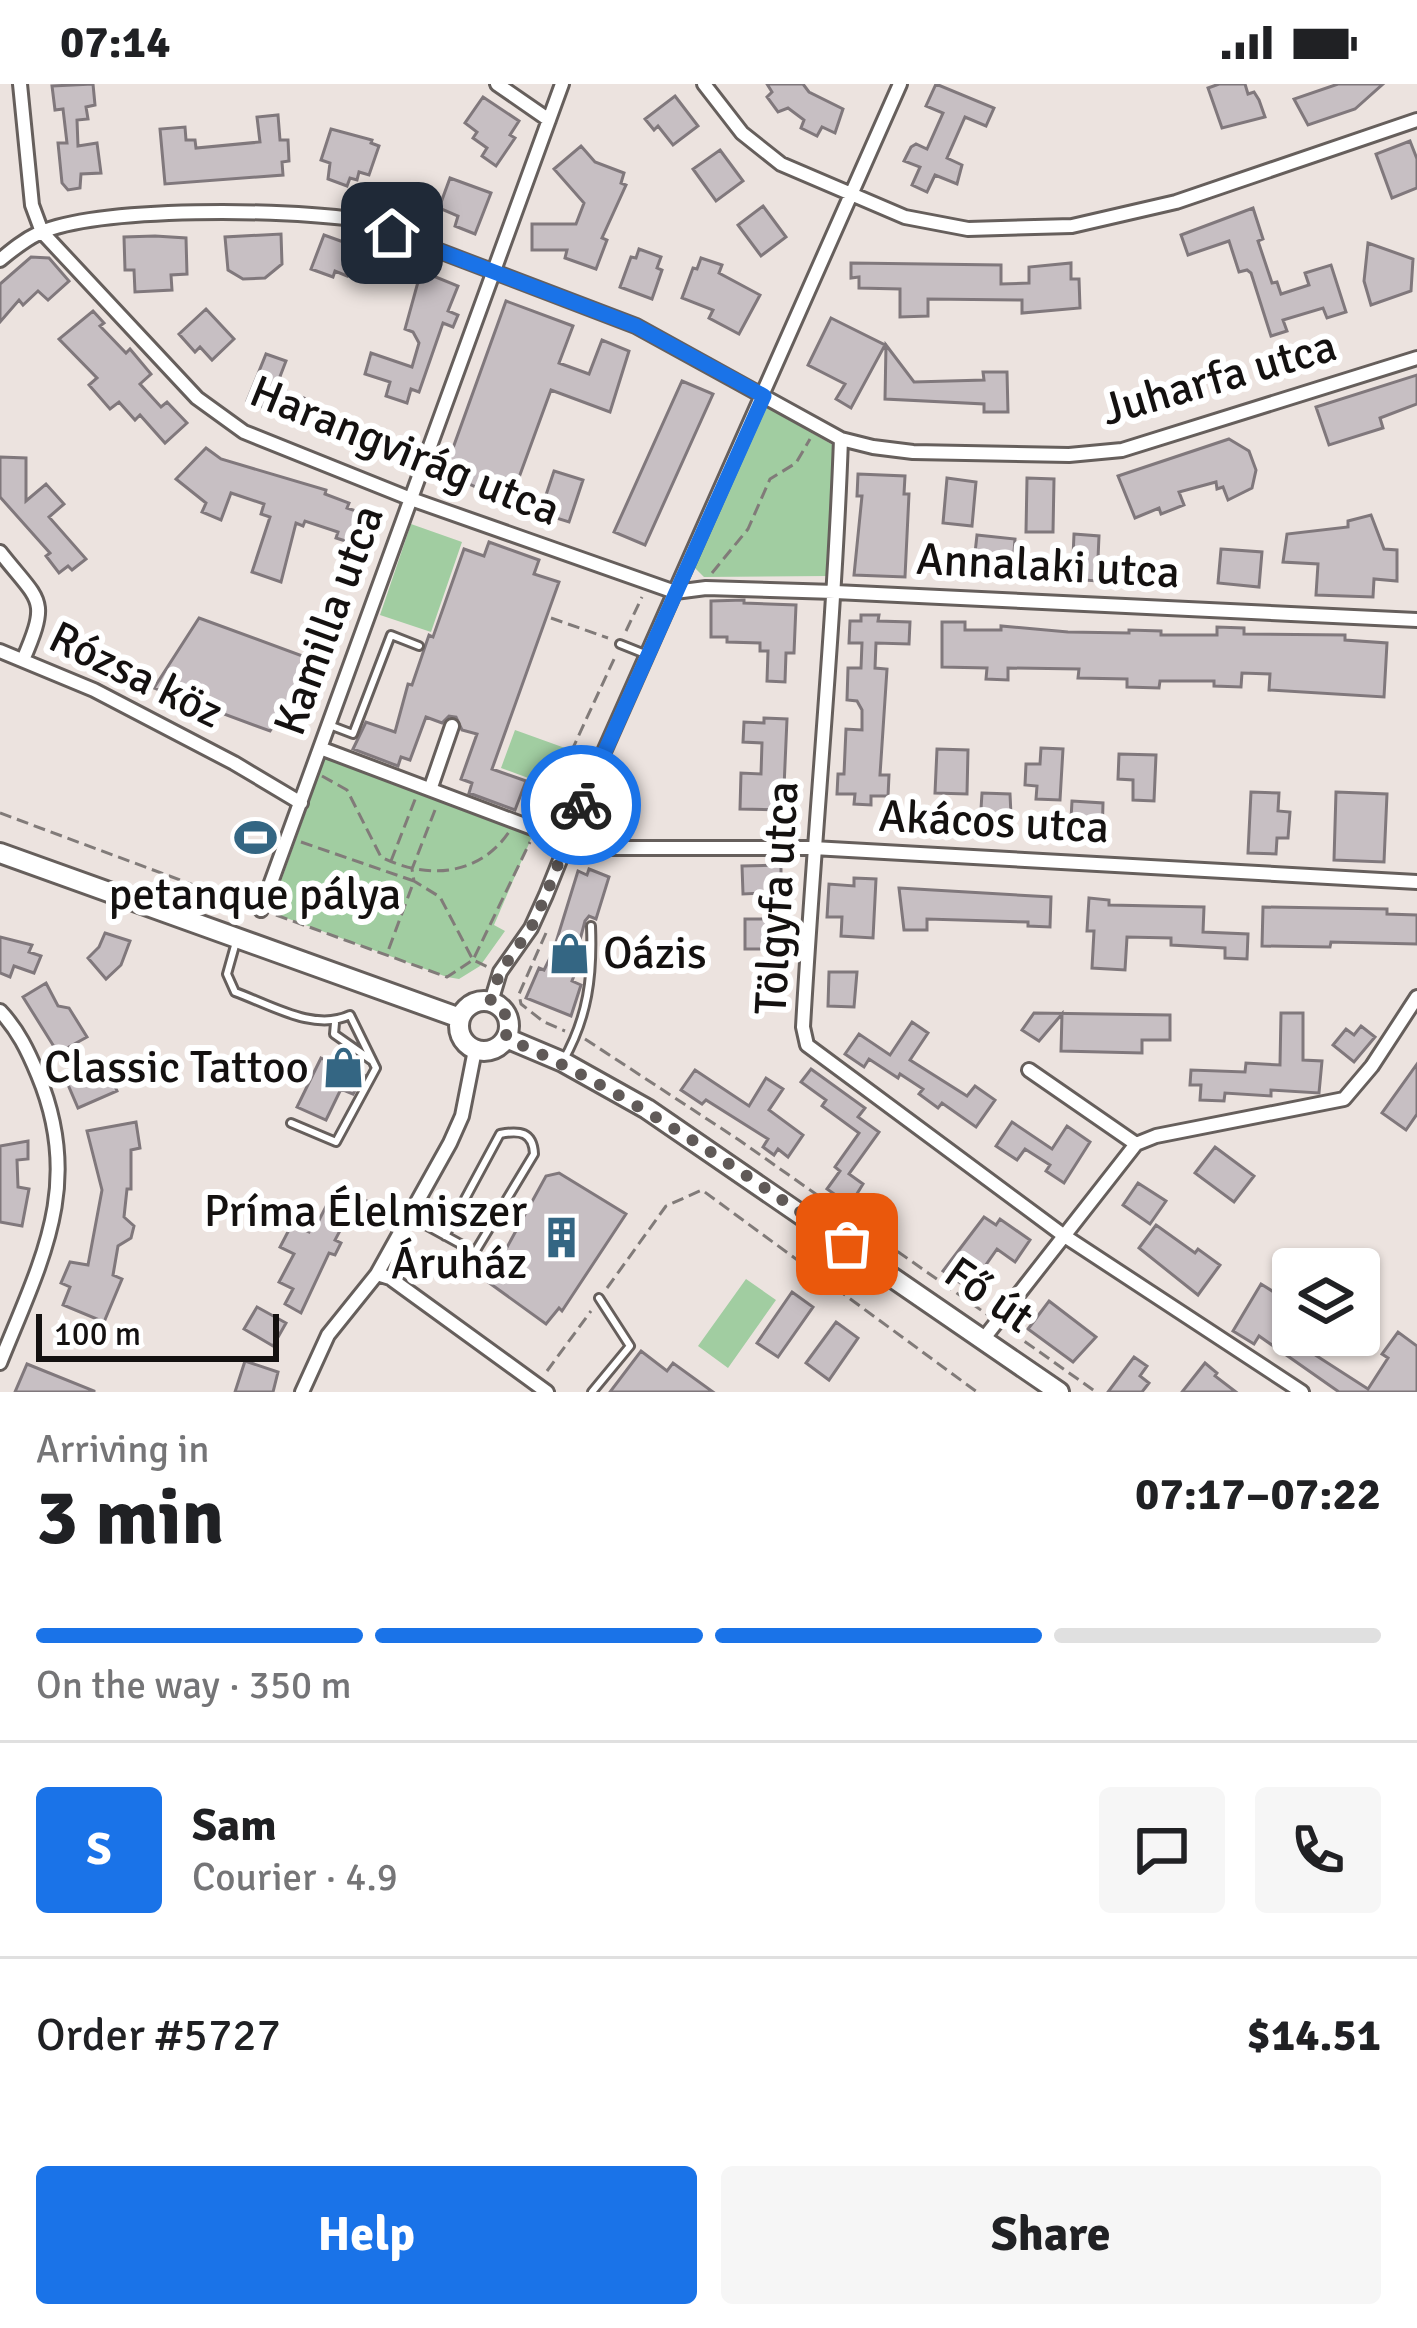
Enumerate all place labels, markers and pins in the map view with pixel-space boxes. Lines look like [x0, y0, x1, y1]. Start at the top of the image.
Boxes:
pin [341, 182, 443, 284]
sports icon: petanque pálya [232, 815, 278, 861]
place label: petanque pálya [109, 867, 401, 922]
place label: Oázis [603, 926, 707, 981]
shop icon: Oázis [546, 930, 592, 976]
place label: Classic Tattoo [44, 1040, 309, 1095]
shop icon: Classic Tattoo [320, 1044, 366, 1090]
place label: Príma Élelmiszer Áruház [204, 1184, 527, 1291]
pin [796, 1193, 898, 1295]
building icon: Príma Élelmiszer Áruház [538, 1214, 584, 1260]

